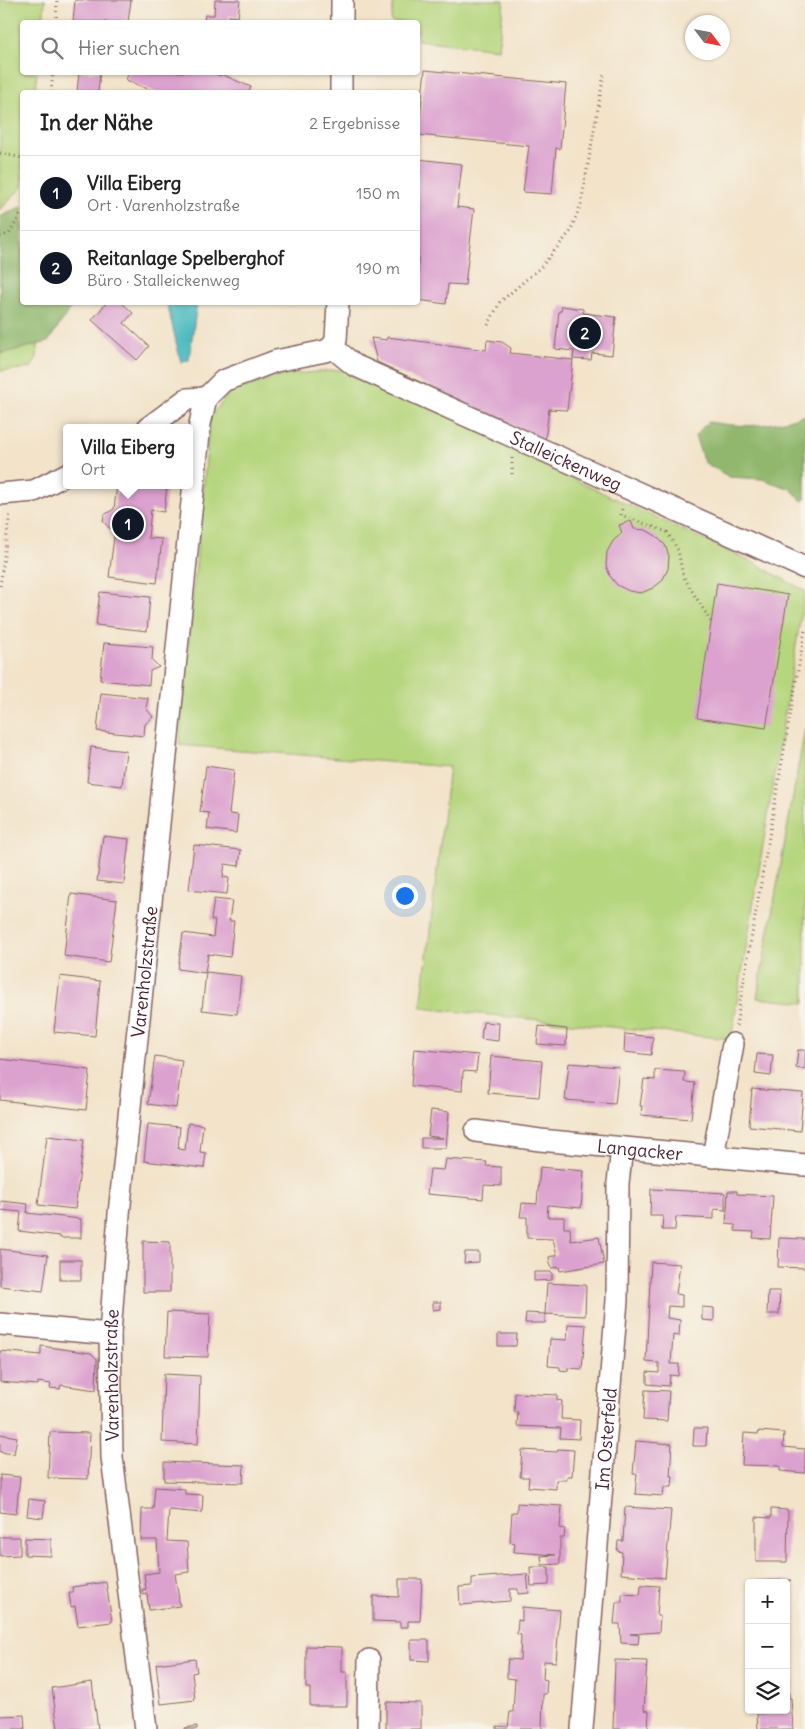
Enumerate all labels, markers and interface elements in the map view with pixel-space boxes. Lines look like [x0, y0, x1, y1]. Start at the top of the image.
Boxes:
north arrow [685, 15, 730, 60]
search box [20, 20, 420, 75]
icon: search [38, 34, 66, 62]
text: Hier suchen [78, 36, 180, 60]
text: In der Nähe [40, 109, 153, 136]
text: 2 Ergebnisse [309, 113, 400, 133]
text: Villa Eiberg [87, 171, 181, 195]
text: 1 [53, 183, 59, 203]
text: 150 m [356, 183, 400, 203]
text: Ort · Varenholzstraße [87, 195, 240, 215]
text: Reitanlage Spelberghof [87, 246, 284, 270]
text: 2 [52, 258, 60, 278]
text: 190 m [356, 258, 400, 278]
text: Büro · Stalleickenweg [87, 270, 240, 290]
pin: 2 [569, 314, 601, 352]
popup [63, 424, 193, 489]
street label: Stalleickenweg [507, 425, 626, 496]
text: Villa Eiberg [81, 435, 175, 459]
text: Ort [81, 459, 105, 479]
pin: 1 [112, 505, 144, 543]
your location [392, 883, 418, 909]
street label: Varenholzstraße [126, 905, 162, 1039]
street label: Langacker [596, 1134, 684, 1165]
street label: Varenholzstraße [98, 1308, 123, 1441]
street label: Im Osterfeld [590, 1386, 621, 1491]
map controls [745, 1579, 790, 1714]
button: + [745, 1579, 790, 1624]
button: − [745, 1624, 790, 1669]
button: layers [745, 1669, 790, 1714]

